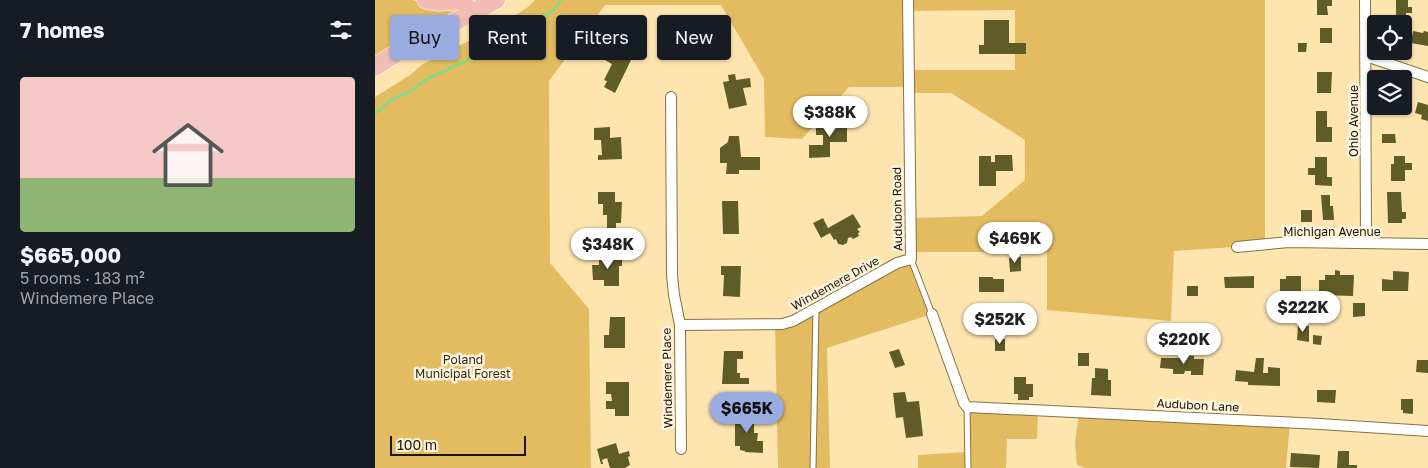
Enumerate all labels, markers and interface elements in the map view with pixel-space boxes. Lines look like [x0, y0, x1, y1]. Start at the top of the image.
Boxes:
chip: Buy [390, 15, 459, 60]
chip: Rent [469, 15, 546, 60]
chip: Filters [556, 15, 647, 60]
chip: New [657, 15, 731, 60]
map controls [1367, 15, 1412, 115]
button: locate [1367, 15, 1412, 60]
icon: filters [327, 16, 355, 44]
text: 7 homes [20, 17, 105, 43]
button: layers [1367, 70, 1412, 115]
street label: Ohio Avenue [1346, 85, 1361, 157]
pin: $388K [795, 96, 865, 138]
text: $388K [804, 102, 856, 122]
icon: home [143, 110, 233, 200]
street label: Audubon Road [889, 167, 905, 251]
pin: $469K [980, 222, 1050, 264]
street label: Michigan Avenue [1283, 224, 1381, 239]
pin: $348K [573, 228, 643, 270]
text: $469K [989, 228, 1041, 248]
text: $348K [582, 234, 634, 254]
text: $665,000 [20, 242, 121, 268]
street label: Windemere Drive [788, 253, 882, 313]
text: 5 rooms · 183 m² [20, 268, 145, 288]
text: Windemere Place [20, 288, 154, 308]
pin: $222K [1268, 290, 1338, 333]
text: $222K [1277, 297, 1329, 317]
pin: $252K [965, 302, 1035, 345]
text: $252K [974, 309, 1026, 329]
pin: $220K [1149, 322, 1219, 365]
street label: Windemere Place [659, 328, 675, 428]
text: $220K [1158, 329, 1210, 349]
park label: Poland Municipal Forest [415, 352, 511, 381]
pin: $665K [712, 392, 782, 434]
street label: Audubon Lane [1156, 395, 1240, 415]
text: $665K [721, 398, 773, 418]
scale bar [390, 433, 526, 456]
text: 100 m [397, 436, 437, 453]

